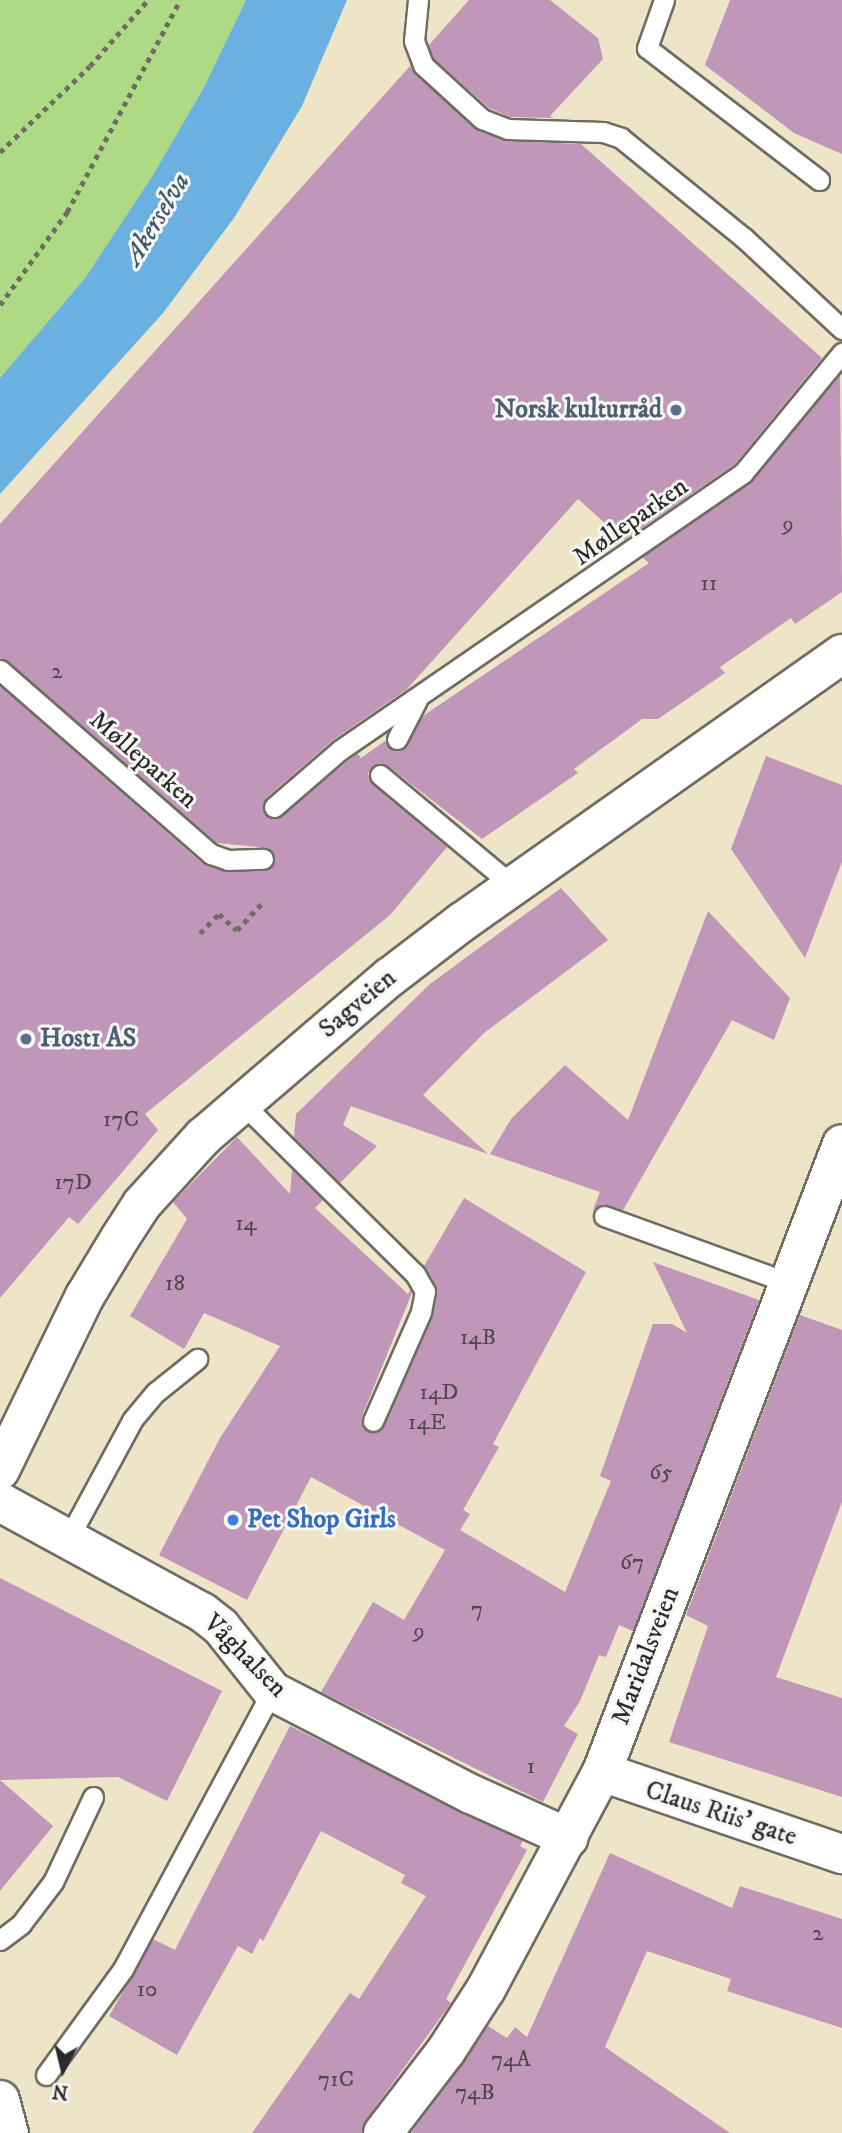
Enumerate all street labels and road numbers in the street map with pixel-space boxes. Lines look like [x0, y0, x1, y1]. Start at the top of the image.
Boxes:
street label: Mølleparken [568, 471, 694, 573]
street label: Mølleparken [83, 705, 203, 815]
street label: Sagveien [313, 963, 403, 1045]
street label: Maridalsveien [605, 1583, 687, 1729]
street label: Våghalsen [197, 1608, 293, 1704]
street label: Claus Riis' gate [641, 1775, 801, 1853]

